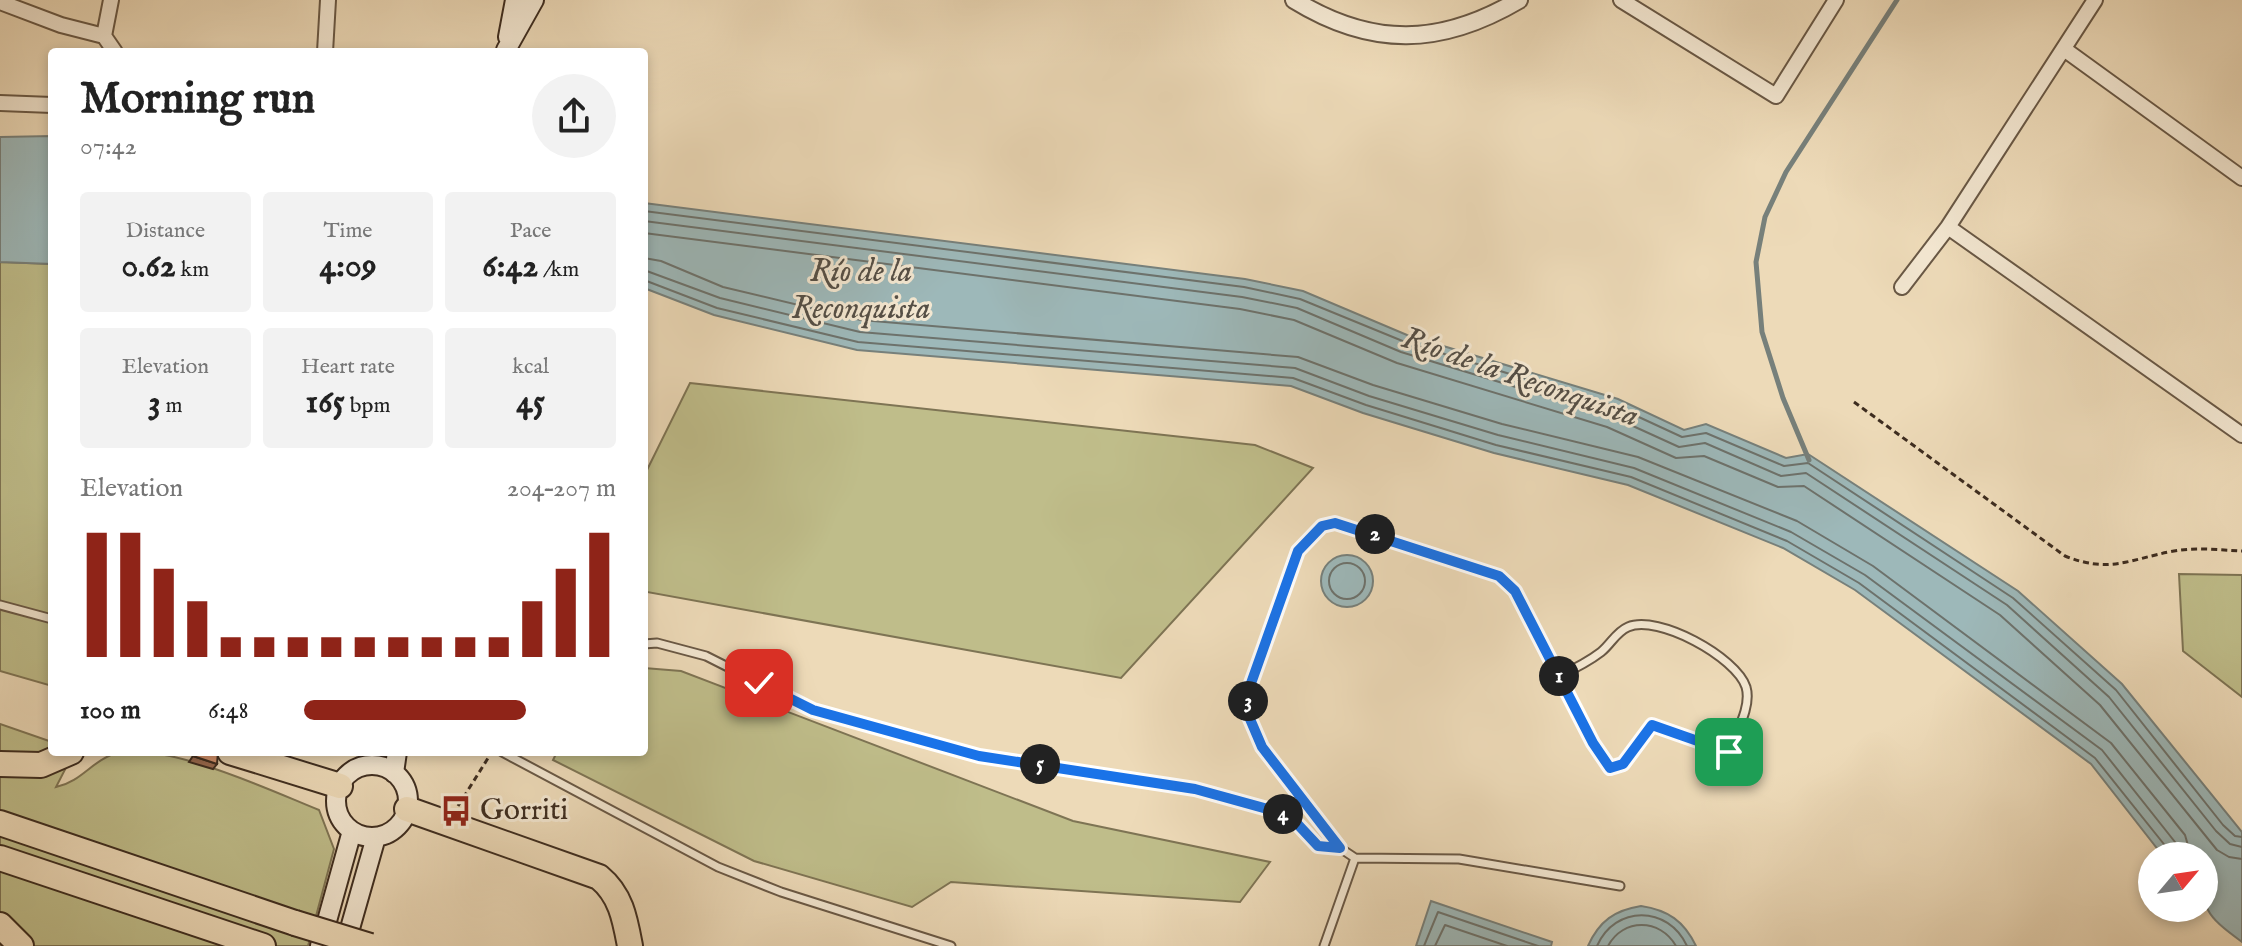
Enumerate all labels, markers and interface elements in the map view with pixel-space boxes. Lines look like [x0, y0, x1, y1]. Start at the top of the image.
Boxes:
text: Morning run [80, 72, 315, 128]
button: share [532, 74, 616, 158]
text: 07:42 [80, 130, 137, 163]
text: Distance [126, 217, 205, 245]
text: Time [324, 217, 372, 245]
text: Pace [510, 217, 551, 245]
text: 0.62 [121, 245, 176, 288]
text: 4:09 [319, 245, 377, 288]
text: 6:42 [482, 245, 538, 288]
water label: Río de la Reconquista [792, 252, 930, 330]
text: km [176, 256, 209, 284]
text: /km [538, 256, 579, 284]
water label: Río de la Reconquista [1396, 318, 1644, 438]
text: Elevation [122, 353, 209, 381]
text: Heart rate [301, 353, 395, 381]
text: kcal [512, 353, 549, 381]
text: 3 [148, 381, 161, 424]
text: 165 [306, 381, 345, 424]
text: 45 [516, 381, 545, 424]
text: m [161, 392, 183, 420]
text: bpm [345, 392, 390, 420]
text: Elevation [80, 472, 183, 505]
text: 204–207 m [507, 472, 616, 505]
pin: 2 [1355, 514, 1395, 554]
text: 2 [1370, 520, 1380, 548]
pin [725, 649, 793, 717]
pin: 1 [1539, 656, 1579, 696]
icon: check [737, 661, 781, 705]
text: 1 [1555, 662, 1563, 690]
pin: 3 [1228, 681, 1268, 721]
text: 3 [1244, 687, 1252, 715]
text: 100 m [80, 694, 141, 727]
text: 6:48 [208, 694, 249, 727]
pin [1695, 718, 1763, 786]
icon: arrive [1707, 730, 1751, 774]
pin: 5 [1020, 744, 1060, 784]
text: 5 [1036, 750, 1044, 778]
place label: Gorriti [480, 792, 568, 830]
bus stop icon: Gorriti [439, 794, 473, 828]
pin: 4 [1263, 794, 1303, 834]
text: 4 [1278, 800, 1288, 828]
north arrow [2138, 842, 2218, 922]
map controls [2138, 842, 2218, 922]

